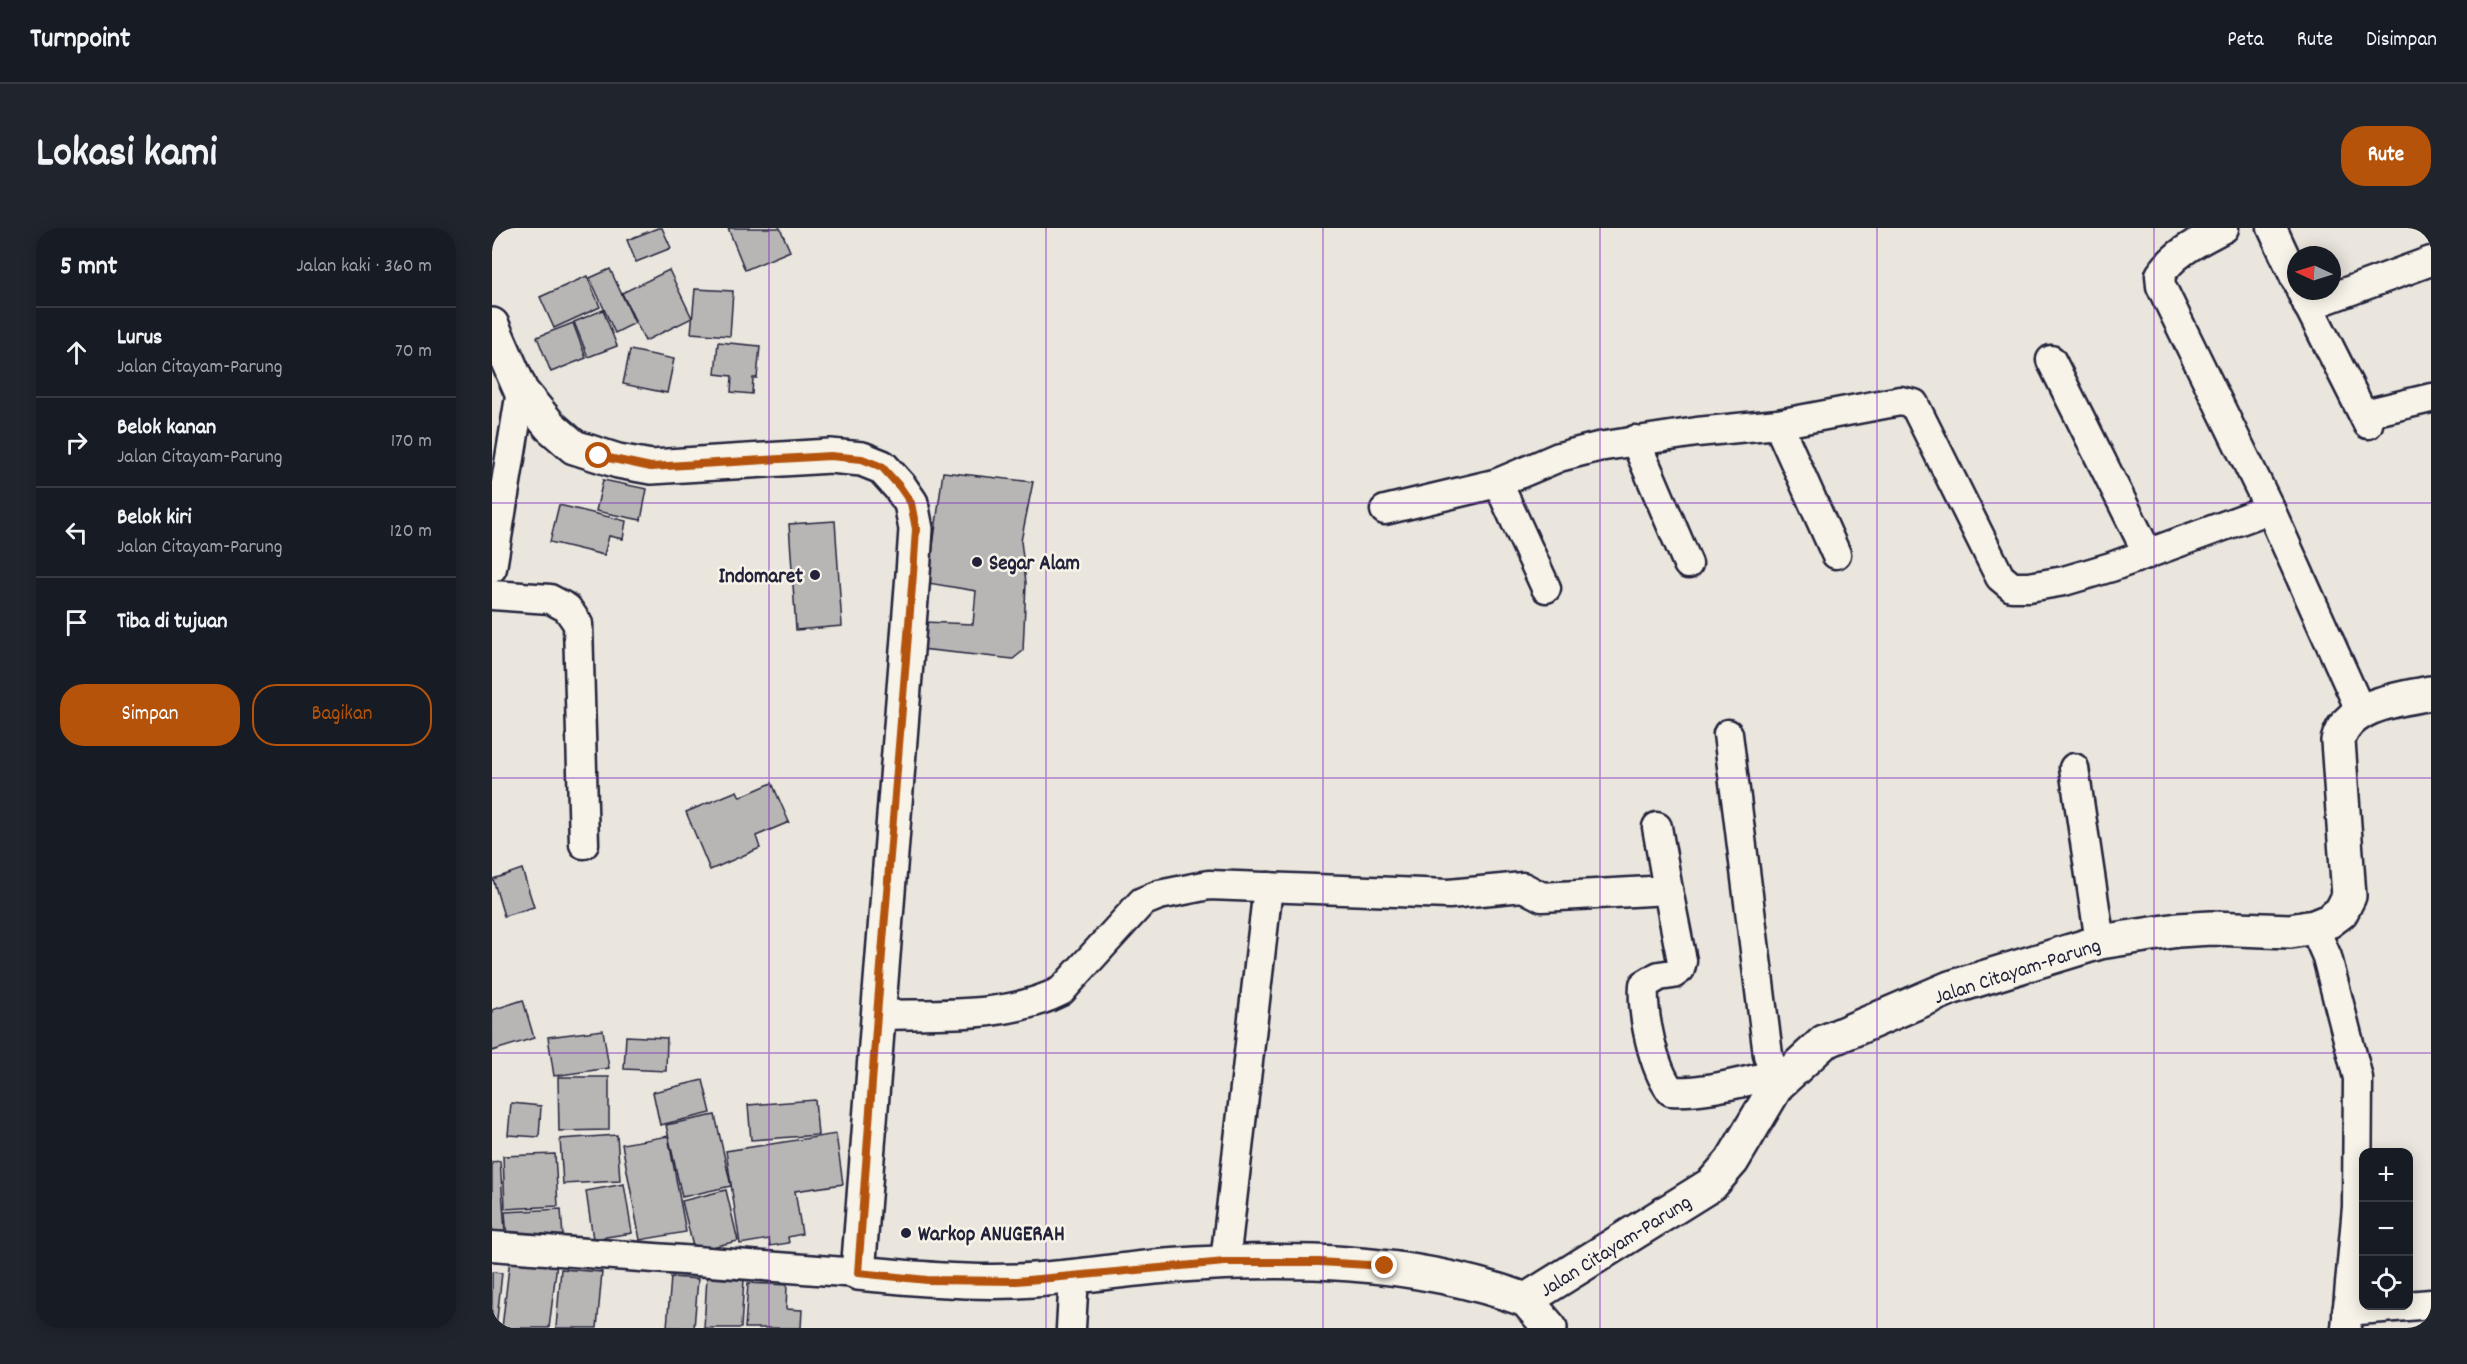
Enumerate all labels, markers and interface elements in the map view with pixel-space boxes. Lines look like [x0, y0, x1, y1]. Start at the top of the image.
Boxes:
text: Turnpoint [30, 21, 130, 61]
text: Peta [2227, 26, 2264, 56]
text: Rute [2297, 26, 2333, 56]
text: Disimpan [2366, 26, 2437, 56]
text: Lokasi kami [36, 126, 217, 186]
button: Rute [2341, 126, 2431, 186]
north arrow [2287, 246, 2341, 300]
text: 5 mnt [60, 249, 117, 286]
text: Jalan kaki · 360 m [296, 253, 432, 281]
text: Lurus [117, 323, 162, 354]
icon: ahead [60, 336, 93, 369]
text: 70 m [395, 338, 432, 366]
text: Jalan Citayam-Parung [117, 354, 282, 382]
text: Belok kanan [117, 413, 216, 444]
icon: right [60, 426, 93, 459]
text: 170 m [391, 428, 432, 456]
route start [585, 442, 611, 468]
text: Jalan Citayam-Parung [117, 444, 282, 472]
text: Belok kiri [117, 503, 191, 534]
icon: left [60, 516, 93, 549]
text: 120 m [390, 518, 432, 546]
text: Jalan Citayam-Parung [117, 534, 282, 562]
place label: Segar Alam [989, 550, 1080, 580]
marker: Segar Alam [970, 555, 984, 569]
place label: Indomaret [719, 563, 803, 593]
marker: Indomaret [808, 568, 822, 582]
icon: arrive [60, 606, 93, 639]
text: Tiba di tujuan [117, 607, 227, 638]
button: Simpan [60, 684, 240, 746]
button: Bagikan [252, 684, 432, 746]
street label: Jalan Citayam-Parung [1931, 932, 2105, 1014]
map controls [2359, 1148, 2413, 1310]
button: + [2359, 1148, 2413, 1202]
street label: Jalan Citayam-Parung [1535, 1189, 1698, 1306]
button: − [2359, 1202, 2413, 1256]
place label: Warkop ANUGERAH [918, 1221, 1065, 1251]
marker: Warkop ANUGERAH [899, 1226, 913, 1240]
route end [1371, 1252, 1397, 1278]
button: locate [2359, 1256, 2413, 1310]

